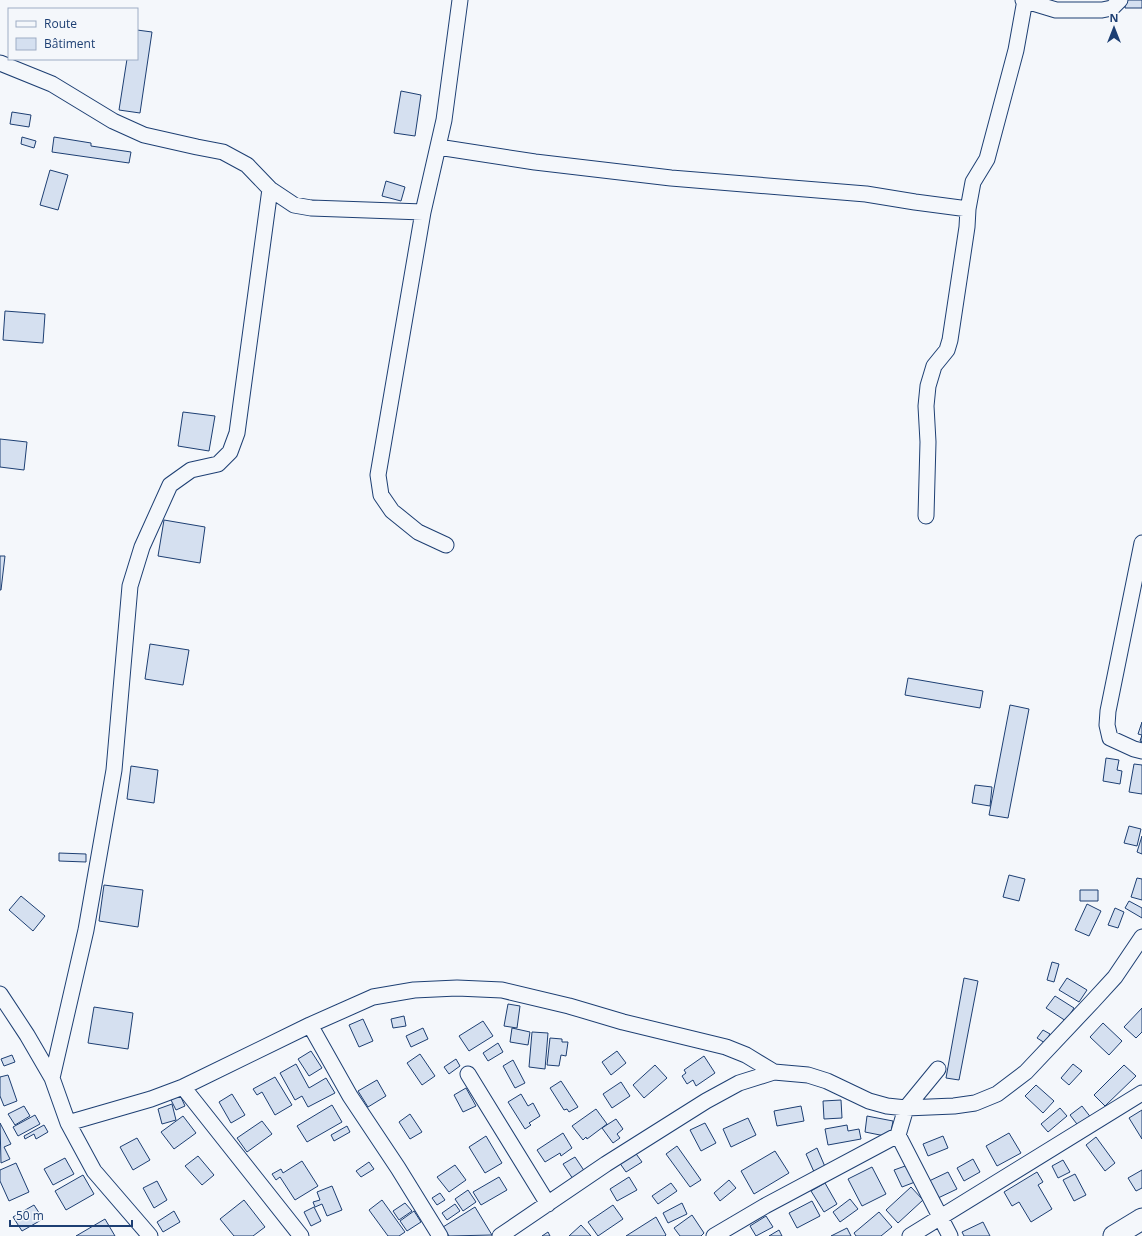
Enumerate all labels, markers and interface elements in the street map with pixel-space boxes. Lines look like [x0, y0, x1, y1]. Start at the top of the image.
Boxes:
legend [8, 8, 138, 60]
north arrow [1094, 8, 1134, 48]
text: N [1110, 10, 1118, 25]
text: Route [44, 15, 77, 32]
text: Bâtiment [44, 35, 95, 52]
scale bar [10, 1202, 132, 1228]
text: 50 m [16, 1207, 44, 1224]

